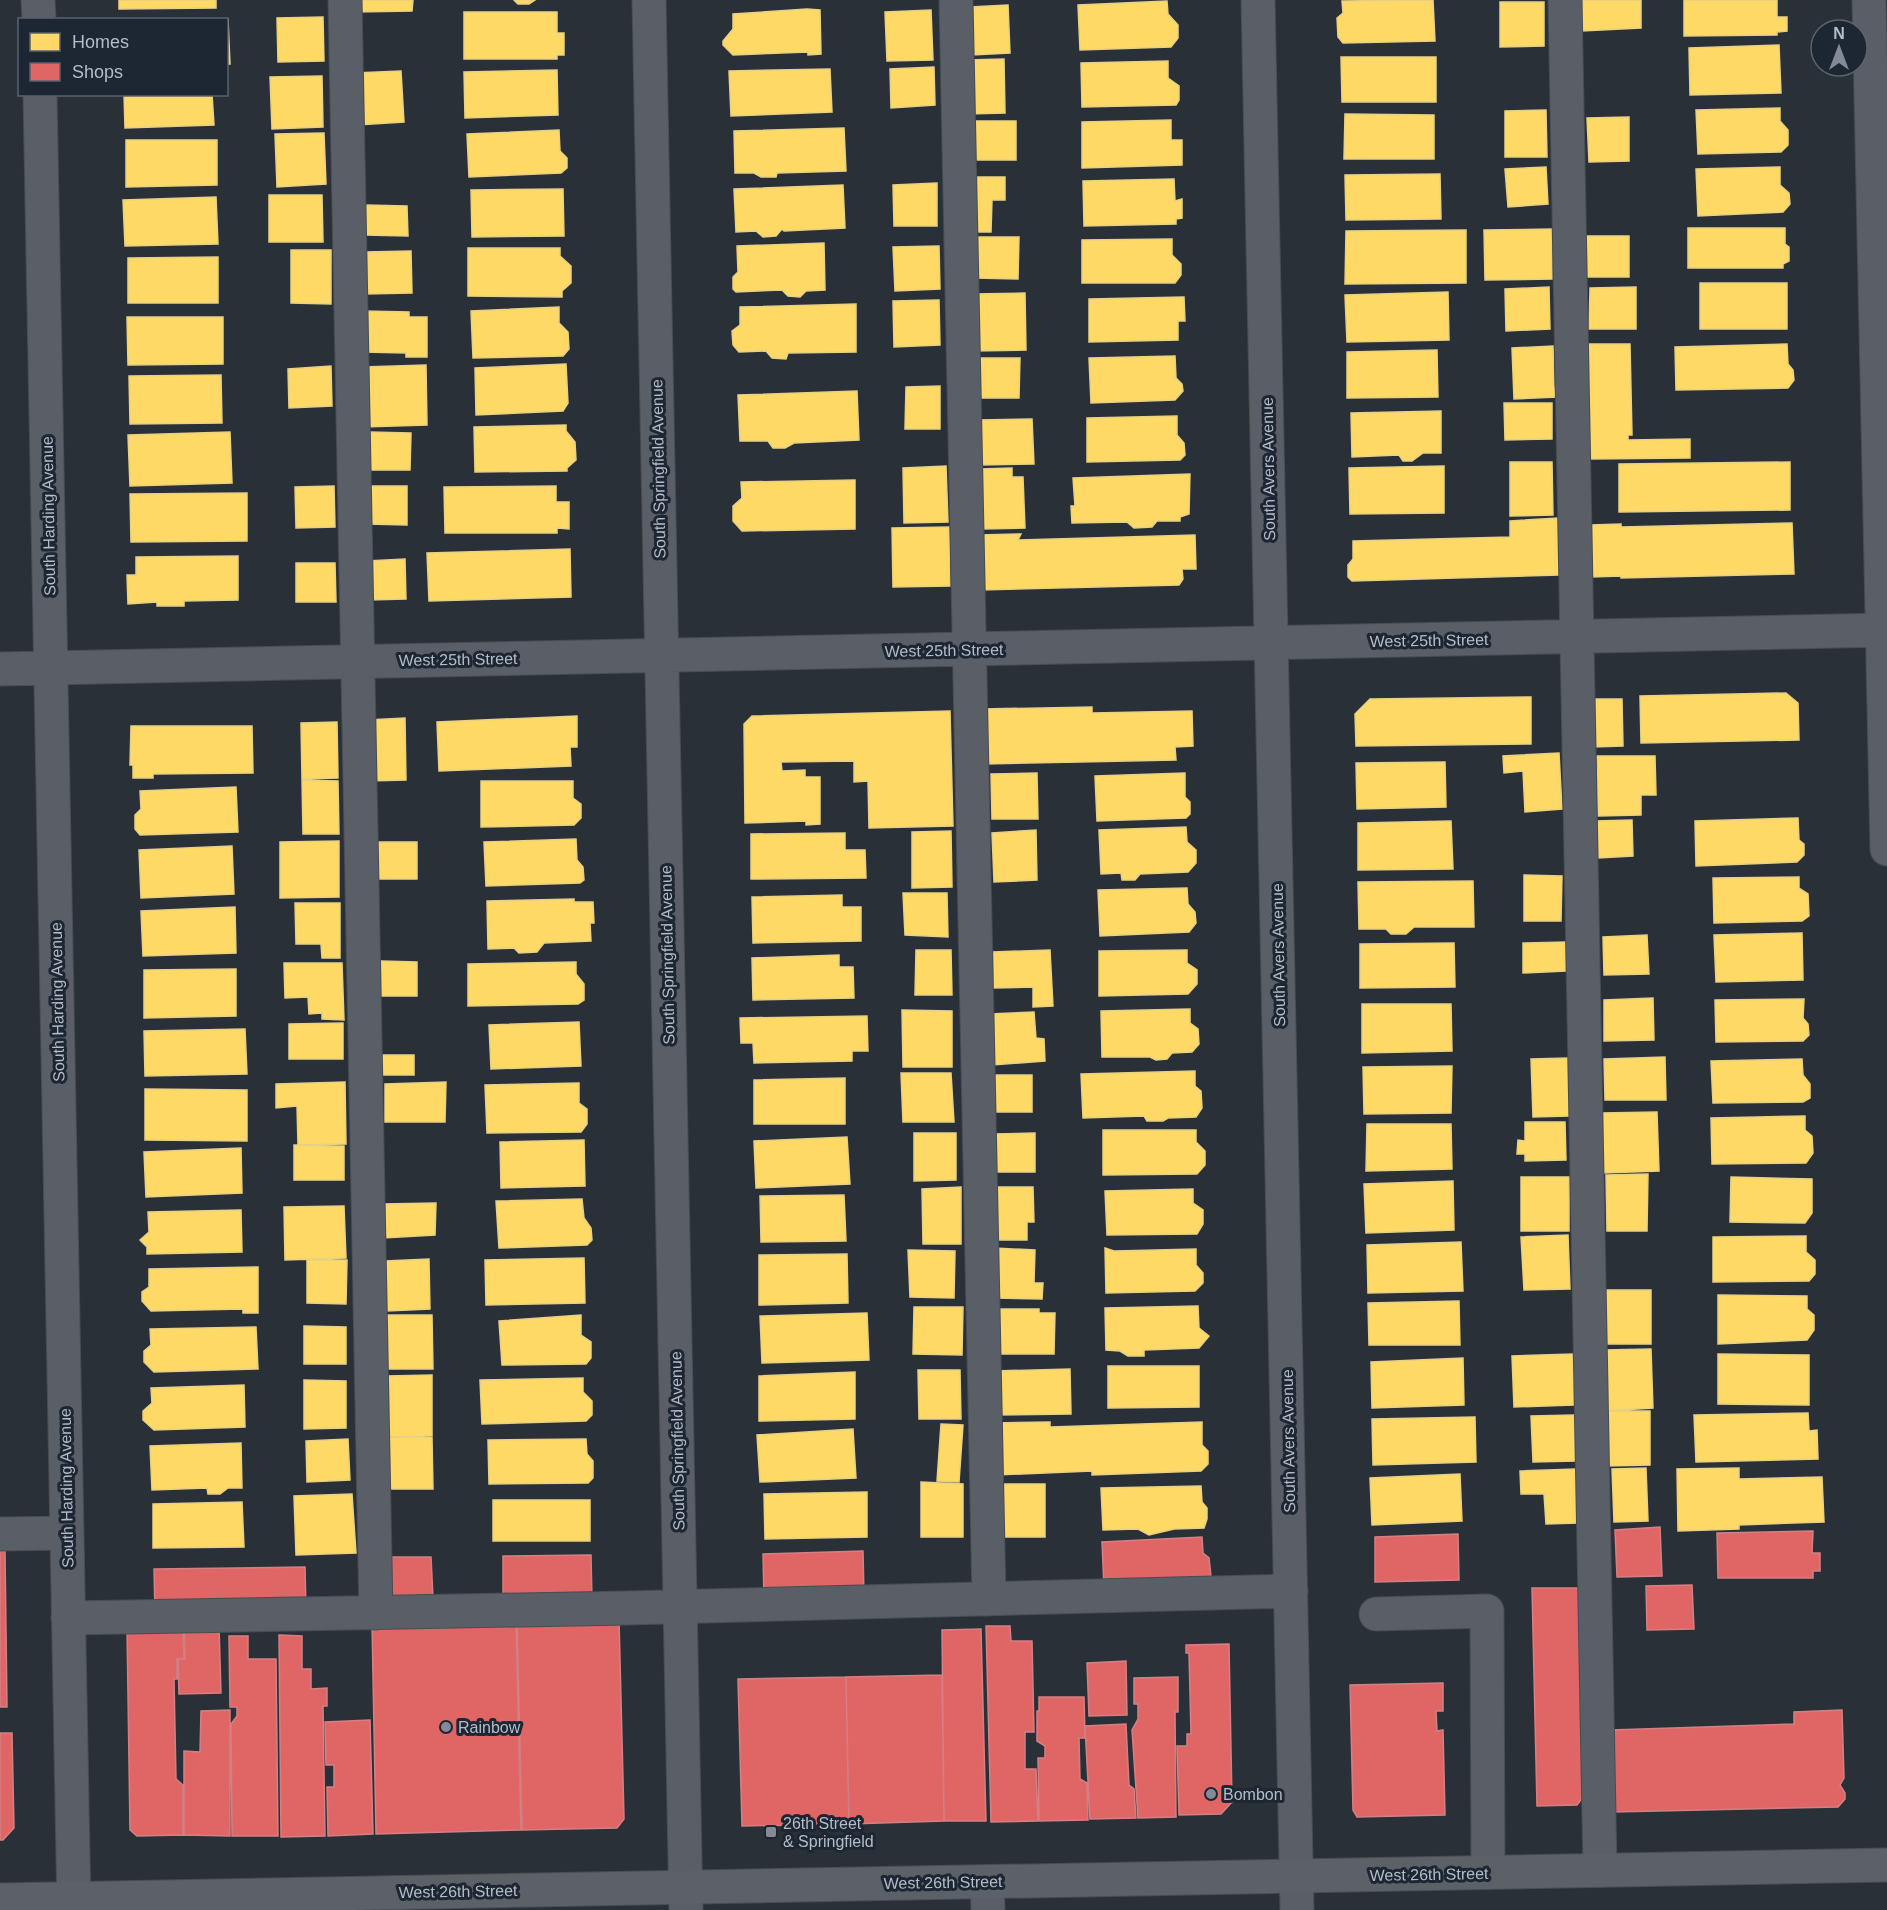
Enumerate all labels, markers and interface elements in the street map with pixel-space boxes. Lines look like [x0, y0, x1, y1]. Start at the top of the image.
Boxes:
legend [18, 18, 228, 96]
north arrow [1809, 18, 1869, 78]
text: N [1833, 25, 1845, 42]
text: Homes [72, 32, 129, 52]
text: Shops [72, 62, 123, 82]
street label: South Springfield Avenue [648, 379, 669, 559]
street label: South Avers Avenue [1259, 397, 1278, 541]
street label: South Harding Avenue [39, 436, 58, 596]
street label: West 25th Street [1369, 631, 1489, 650]
street label: West 25th Street [884, 641, 1004, 660]
street label: West 25th Street [398, 650, 518, 669]
street label: South Springfield Avenue [657, 865, 678, 1045]
street label: South Avers Avenue [1269, 883, 1288, 1027]
street label: South Harding Avenue [48, 922, 67, 1082]
street label: South Springfield Avenue [667, 1351, 688, 1531]
street label: South Avers Avenue [1279, 1369, 1298, 1513]
street label: South Harding Avenue [57, 1408, 76, 1568]
place label: Rainbow [458, 1719, 521, 1736]
marker: Rainbow [439, 1720, 453, 1734]
place label: Bombon [1223, 1786, 1283, 1803]
marker: Bombon [1204, 1787, 1218, 1801]
place label: 26th Street & Springfield [783, 1815, 874, 1850]
marker: 26th Street & Springfield [764, 1825, 778, 1839]
street label: West 26th Street [1369, 1865, 1489, 1884]
street label: West 26th Street [883, 1873, 1003, 1892]
street label: West 26th Street [398, 1882, 518, 1901]

